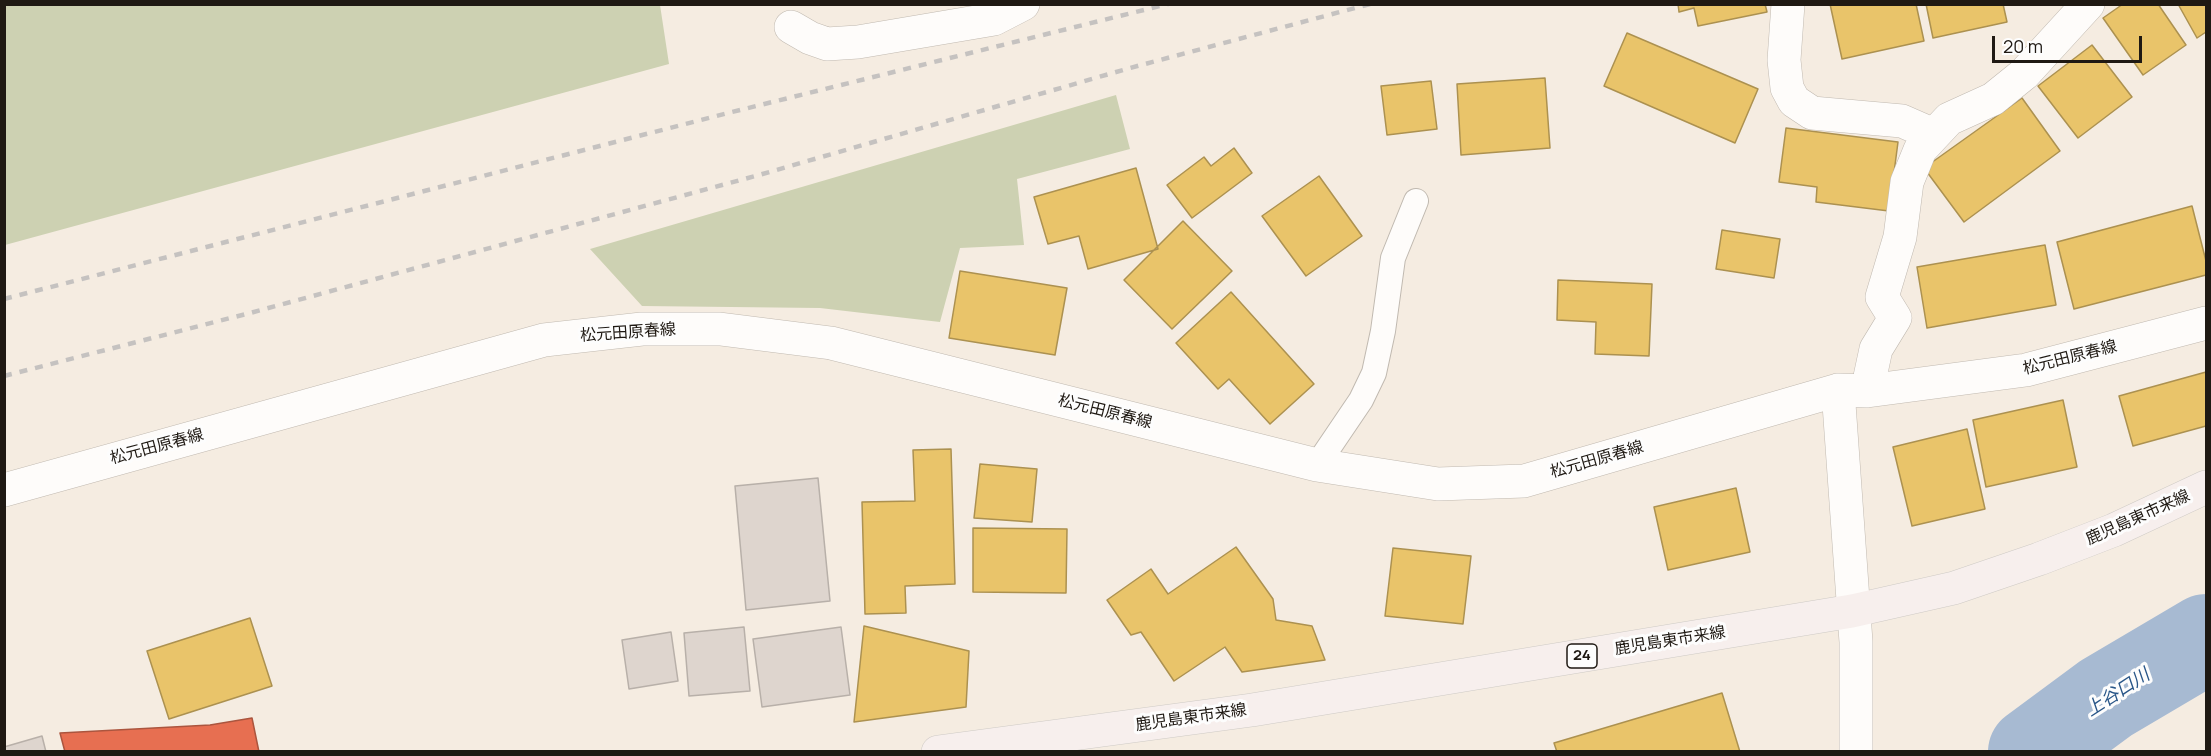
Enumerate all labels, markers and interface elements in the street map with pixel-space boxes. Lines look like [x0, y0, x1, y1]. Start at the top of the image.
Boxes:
scale bar [1995, 24, 2145, 62]
text: 20 m [2003, 34, 2043, 58]
street label: 松元田原春線 [579, 320, 677, 346]
street label: 松元田原春線 [2021, 337, 2119, 379]
street label: 松元田原春線 [1056, 391, 1154, 433]
street label: 松元田原春線 [108, 425, 206, 469]
street label: 松元田原春線 [1548, 438, 1646, 482]
street label: 鹿児島東市来線 [2083, 486, 2193, 550]
street label: 鹿児島東市来線 [1613, 623, 1727, 659]
road number: 24 [1567, 644, 1597, 668]
water label: 上谷口川 [2082, 664, 2154, 722]
street label: 鹿児島東市来線 [1134, 701, 1248, 735]

